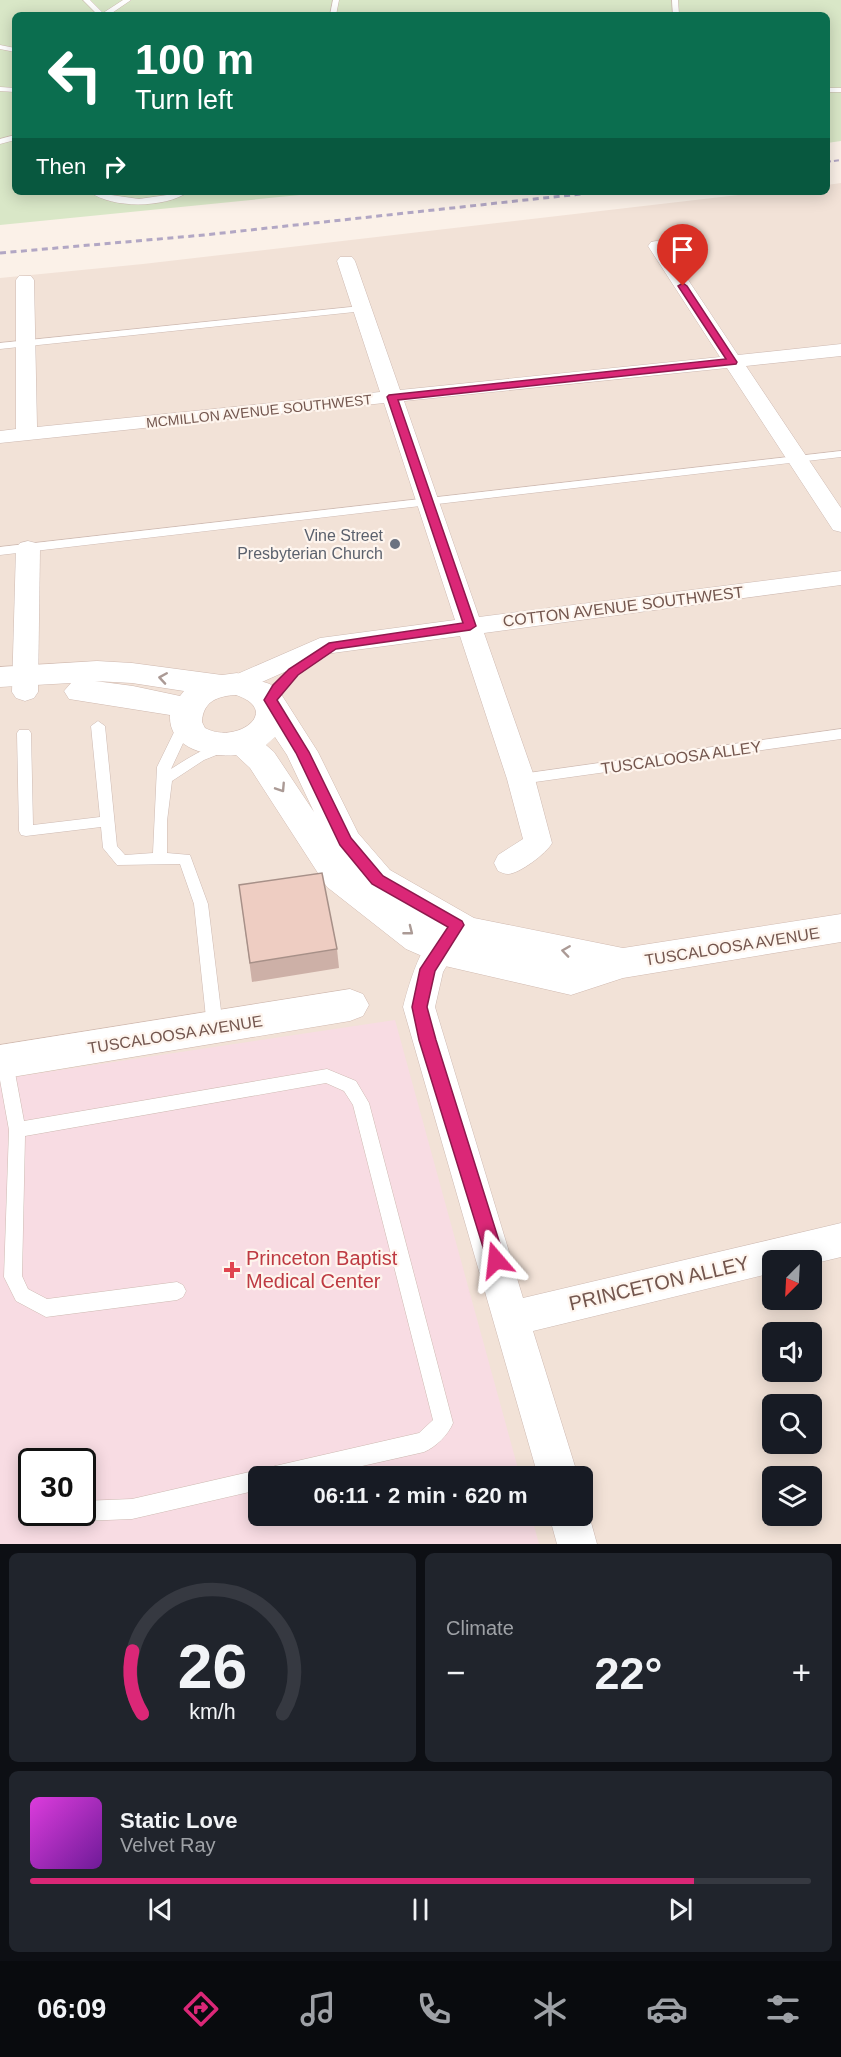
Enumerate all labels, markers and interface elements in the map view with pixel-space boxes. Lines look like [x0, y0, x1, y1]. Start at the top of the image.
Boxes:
icon: left [36, 36, 114, 114]
text: 100 m [135, 36, 254, 83]
text: Turn left [135, 85, 233, 115]
icon: right [98, 150, 131, 183]
text: Then [36, 154, 86, 179]
pin [657, 224, 708, 286]
icon: arrive [666, 233, 699, 266]
street label: MCMILLON AVENUE SOUTHWEST [145, 391, 373, 431]
place label: Vine Street Presbyterian Church [237, 527, 384, 562]
marker: Vine Street Presbyterian Church [388, 537, 402, 551]
street label: COTTON AVENUE SOUTHWEST [502, 583, 744, 630]
one-way arrow [159, 672, 168, 684]
street label: TUSCALOOSA ALLEY [600, 738, 763, 777]
one-way arrow [273, 782, 285, 792]
one-way arrow [402, 924, 413, 935]
street label: TUSCALOOSA AVENUE [644, 924, 821, 969]
one-way arrow [561, 945, 571, 957]
street label: TUSCALOOSA AVENUE [87, 1012, 264, 1057]
position arrow [464, 1228, 528, 1292]
place label: Princeton Baptist Medical Center [246, 1247, 398, 1292]
north arrow [762, 1250, 822, 1310]
map controls [762, 1250, 822, 1526]
street label: PRINCETON ALLEY [567, 1252, 751, 1314]
marker: Princeton Baptist Medical Center [223, 1261, 241, 1279]
button: sound [762, 1322, 822, 1382]
button: search [762, 1394, 822, 1454]
speed limit sign: 30 [18, 1448, 96, 1526]
button: layers [762, 1466, 822, 1526]
text: 06:11 · 2 min · 620 m [314, 1483, 528, 1508]
text: Climate [446, 1617, 514, 1639]
text: 26 [178, 1632, 247, 1701]
text: 22° [594, 1648, 663, 1699]
text: − [446, 1654, 465, 1691]
text: + [792, 1654, 811, 1691]
text: km/h [189, 1701, 236, 1725]
text: Static Love [120, 1808, 237, 1833]
text: Velvet Ray [120, 1834, 216, 1856]
icon: previous [144, 1893, 177, 1926]
icon: pause [404, 1893, 437, 1926]
icon: next [664, 1893, 697, 1926]
icon: directions [180, 1988, 222, 2030]
icon: music [297, 1988, 339, 2030]
icon: phone [413, 1988, 455, 2030]
icon: climate [529, 1988, 571, 2030]
icon: car [646, 1988, 688, 2030]
icon: filters [762, 1988, 804, 2030]
text: 06:09 [37, 1994, 106, 2024]

